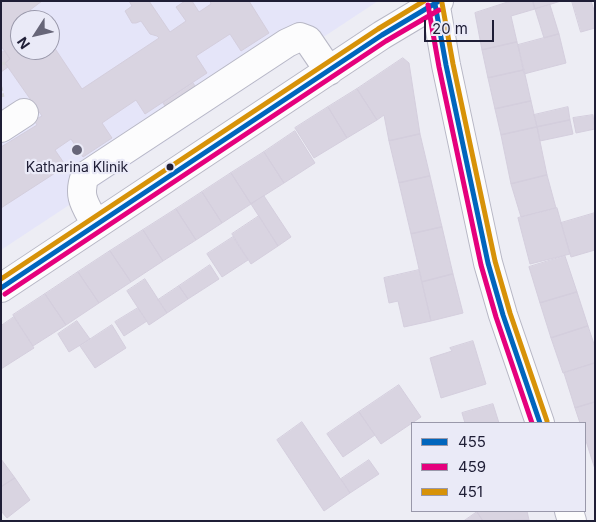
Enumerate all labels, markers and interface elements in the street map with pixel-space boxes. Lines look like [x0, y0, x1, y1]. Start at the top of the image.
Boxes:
north arrow [10, 10, 60, 60]
scale bar [426, 10, 496, 42]
text: 20 m [432, 19, 468, 38]
text: N [13, 34, 33, 53]
marker: Katharina Klinik [70, 143, 84, 157]
place label: Katharina Klinik [26, 160, 128, 176]
unlabelled marker [165, 162, 175, 172]
legend [411, 422, 586, 512]
text: 455 [458, 432, 486, 451]
text: 459 [458, 457, 486, 476]
text: 451 [458, 482, 483, 501]

